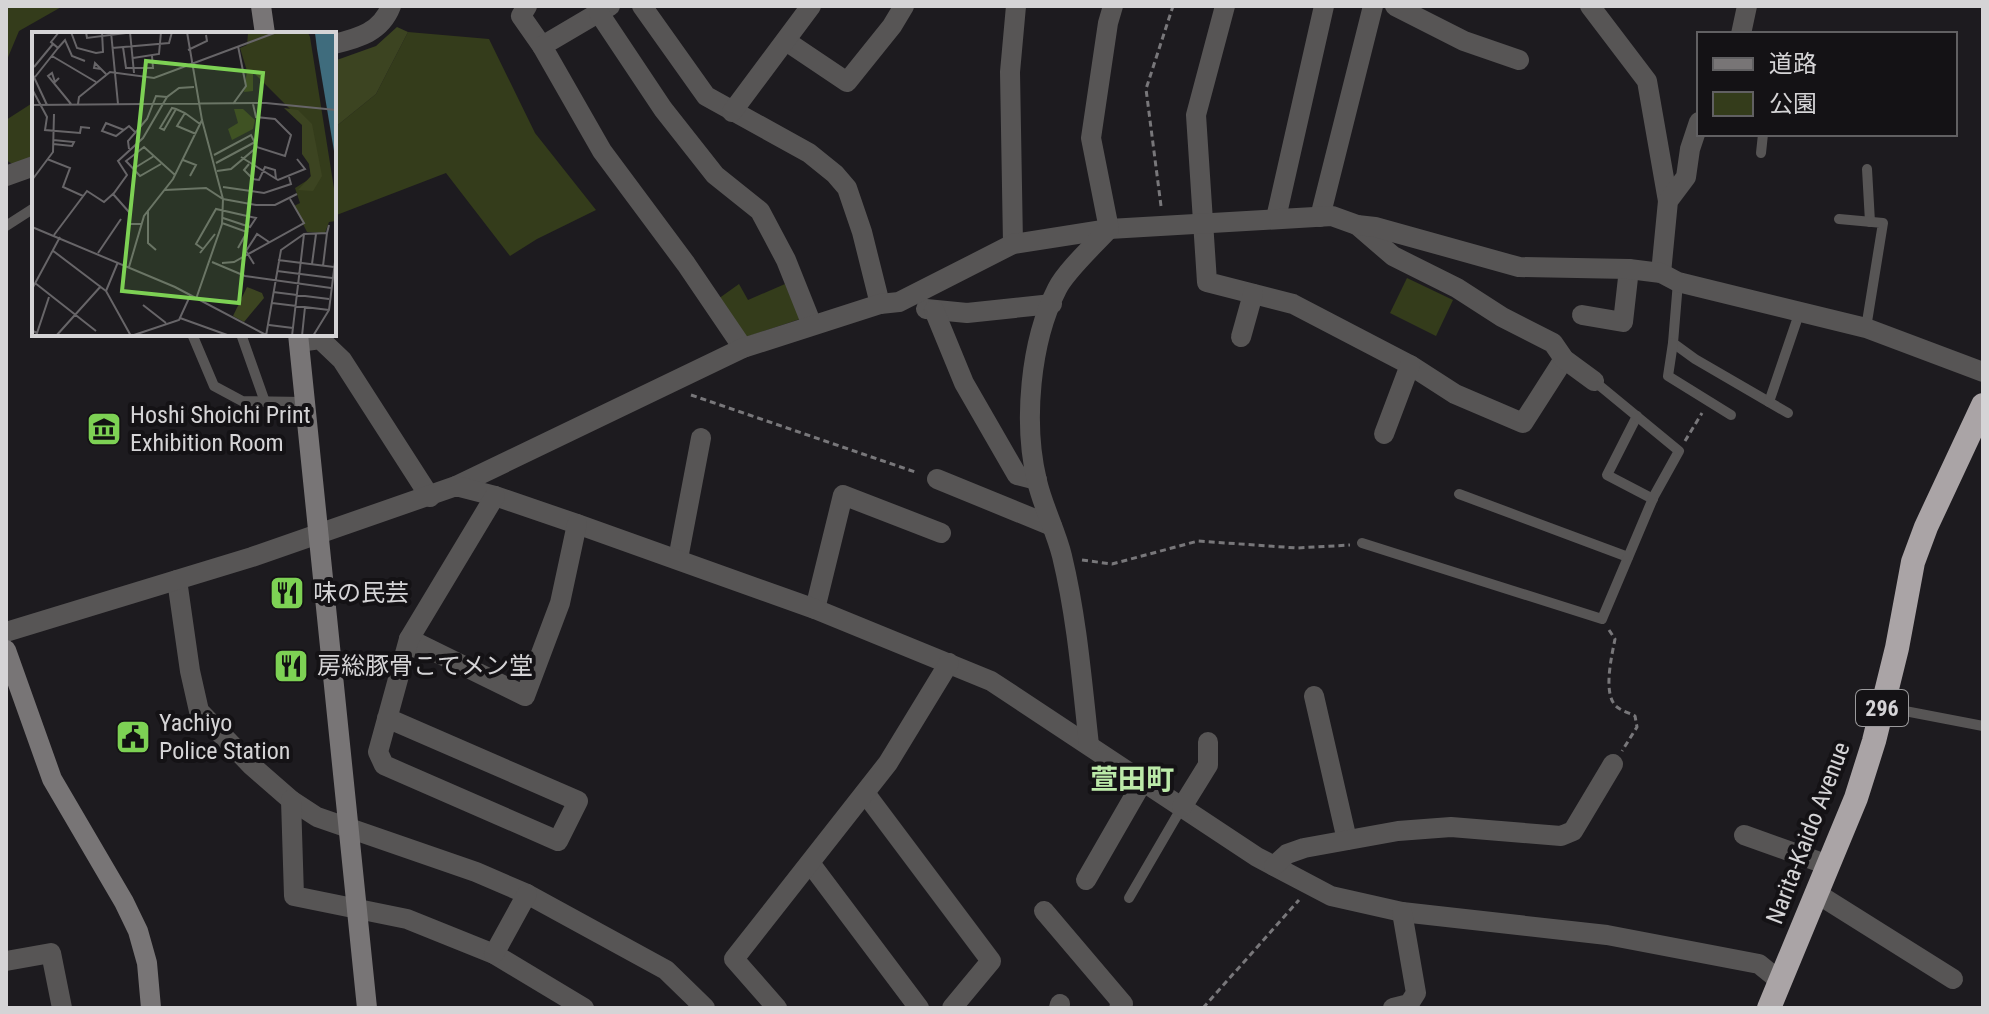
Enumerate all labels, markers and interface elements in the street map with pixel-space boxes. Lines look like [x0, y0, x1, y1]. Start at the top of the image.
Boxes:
inset map [32, 32, 336, 336]
legend [1697, 32, 1957, 136]
text: 道路 [1769, 50, 1817, 78]
text: 公園 [1769, 90, 1817, 118]
place label: Hoshi Shoichi Print Exhibition Room [130, 401, 311, 457]
museum icon: Hoshi Shoichi Print Exhibition Room [85, 410, 123, 448]
restaurant icon: 味の民芸 [268, 574, 306, 612]
place label: 味の民芸 [313, 579, 409, 607]
restaurant icon: 房総豚骨こてメン堂 [272, 647, 310, 685]
place label: 房総豚骨こてメン堂 [317, 652, 533, 680]
road number: 296 [1856, 690, 1908, 726]
place label: Yachiyo Police Station [159, 709, 290, 765]
public building icon: Yachiyo Police Station [114, 718, 152, 756]
street label: Narita-Kaido Avenue [1760, 738, 1856, 928]
district label: 萱田町 [1090, 763, 1174, 796]

